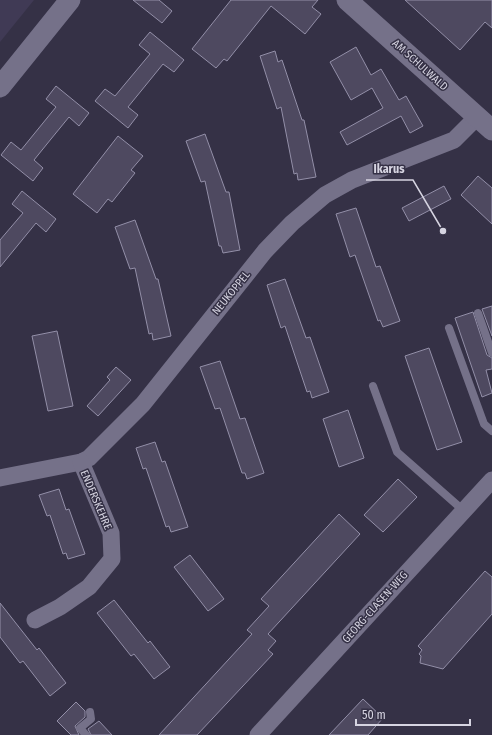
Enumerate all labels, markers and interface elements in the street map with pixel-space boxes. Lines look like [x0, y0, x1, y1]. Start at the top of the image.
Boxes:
street label: AM SCHULWALD [390, 37, 450, 93]
callout: Ikarus [366, 156, 413, 180]
text: Ikarus [374, 162, 405, 176]
street label: NEUKOPPEL [209, 268, 253, 317]
street label: ENDERSKEHRE [78, 468, 114, 532]
street label: GEORG-CLASEN-WEG [339, 569, 411, 645]
scale bar [356, 701, 470, 727]
text: 50 m [362, 708, 386, 722]

